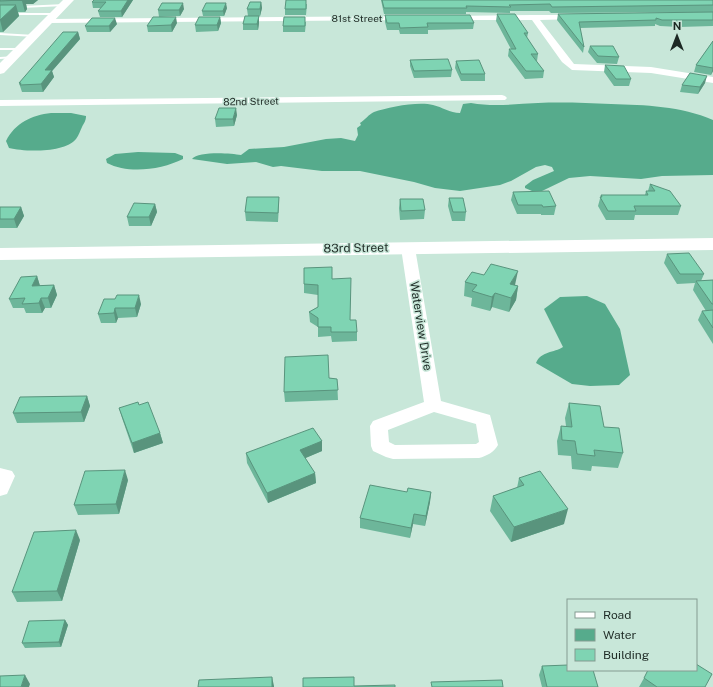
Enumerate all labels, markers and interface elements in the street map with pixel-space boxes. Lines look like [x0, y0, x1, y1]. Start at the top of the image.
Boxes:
street label: 81st Street [331, 12, 383, 24]
north arrow [657, 16, 697, 56]
text: N [673, 20, 681, 32]
street label: 82nd Street [223, 95, 279, 107]
street label: 83rd Street [323, 240, 389, 256]
street label: Waterview Drive [407, 280, 435, 372]
legend [567, 599, 697, 671]
text: Road [603, 608, 631, 622]
text: Water [603, 628, 637, 642]
text: Building [603, 648, 649, 662]

